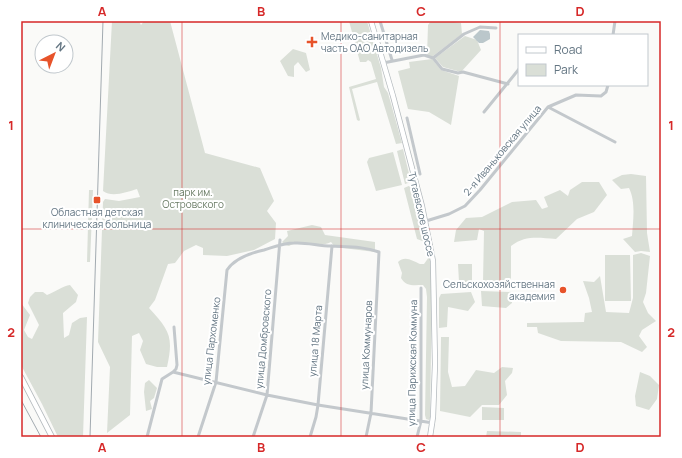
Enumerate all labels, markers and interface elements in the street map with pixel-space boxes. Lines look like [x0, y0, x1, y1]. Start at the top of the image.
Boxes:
text: A [98, 2, 107, 20]
text: B [257, 2, 265, 20]
text: C [416, 2, 426, 20]
text: D [575, 2, 585, 20]
place label: Медико-санитарная часть ОАО Автодизель [321, 29, 428, 55]
north arrow [34, 34, 74, 74]
legend [518, 34, 648, 86]
marker: Медико-санитарная часть ОАО Автодизель [306, 36, 318, 48]
text: N [53, 38, 69, 54]
text: Road [554, 41, 582, 58]
text: Park [554, 61, 579, 78]
street label: 2-я Иваньковская улица [460, 102, 544, 198]
text: 1 [8, 116, 14, 134]
text: 1 [668, 116, 674, 134]
street label: Тутаевское шоссе [405, 170, 439, 258]
park label: парк им. Островского [162, 185, 224, 211]
marker: Областная детская клиническая больница [92, 195, 102, 205]
place label: Областная детская клиническая больница [43, 205, 151, 231]
place label: Сельскохозяйственная академия [443, 277, 555, 303]
marker: Сельскохозяйственная академия [558, 285, 568, 295]
street label: улица Домбровского [252, 288, 274, 390]
street label: улица Пархоменко [199, 296, 223, 386]
street label: улица Коммунаров [357, 299, 375, 390]
street label: улица Парижская Коммуна [404, 300, 420, 426]
street label: улица 18 Марта [305, 304, 325, 378]
text: 2 [7, 323, 15, 341]
text: 2 [667, 323, 675, 341]
text: A [98, 438, 107, 456]
text: B [257, 438, 265, 456]
text: C [416, 438, 426, 456]
text: D [575, 438, 585, 456]

